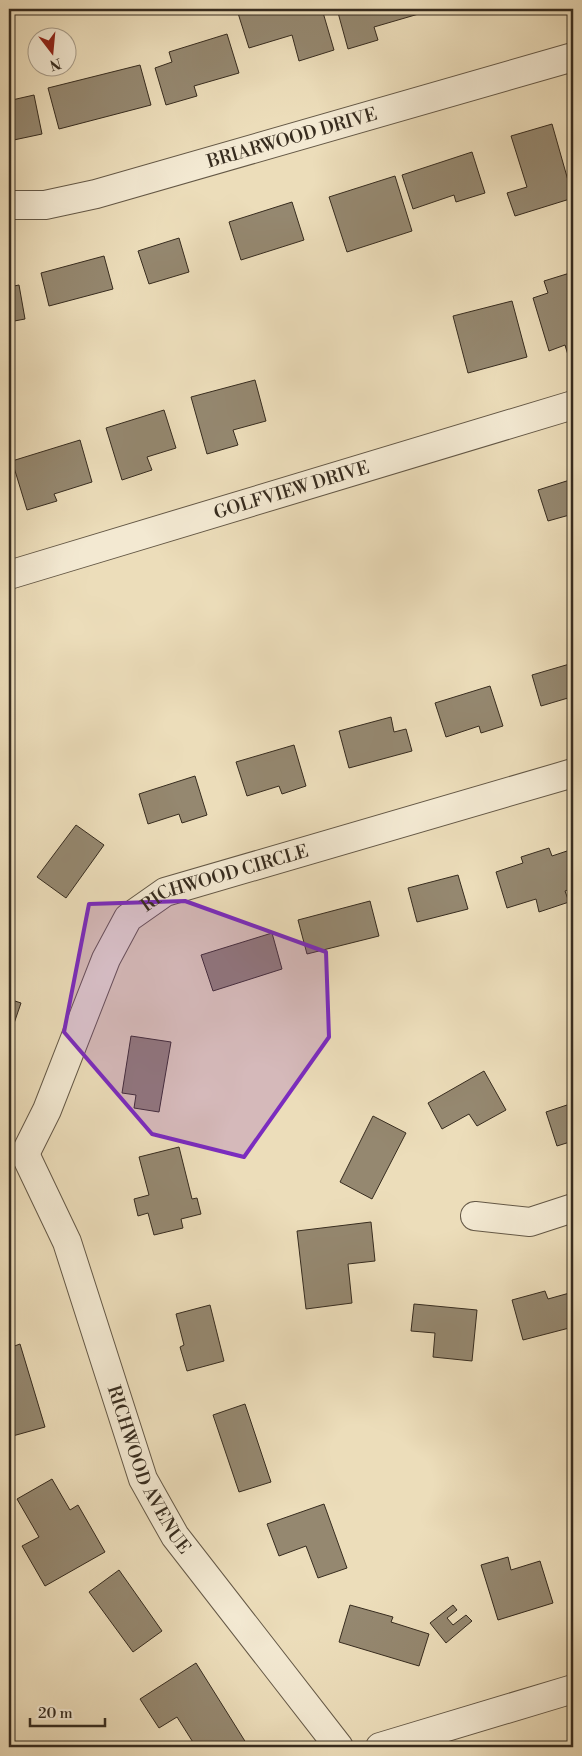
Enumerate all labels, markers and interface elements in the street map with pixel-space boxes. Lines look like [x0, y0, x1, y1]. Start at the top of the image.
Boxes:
north arrow [28, 28, 78, 78]
text: N [48, 53, 63, 74]
street label: BRIARWOOD DRIVE [203, 103, 380, 174]
street label: GOLFVIEW DRIVE [211, 456, 372, 525]
street label: RICHWOOD CIRCLE [137, 840, 311, 917]
street label: RICHWOOD AVENUE [102, 1383, 196, 1559]
scale bar [30, 1696, 105, 1728]
text: 20 m [38, 1704, 73, 1723]

